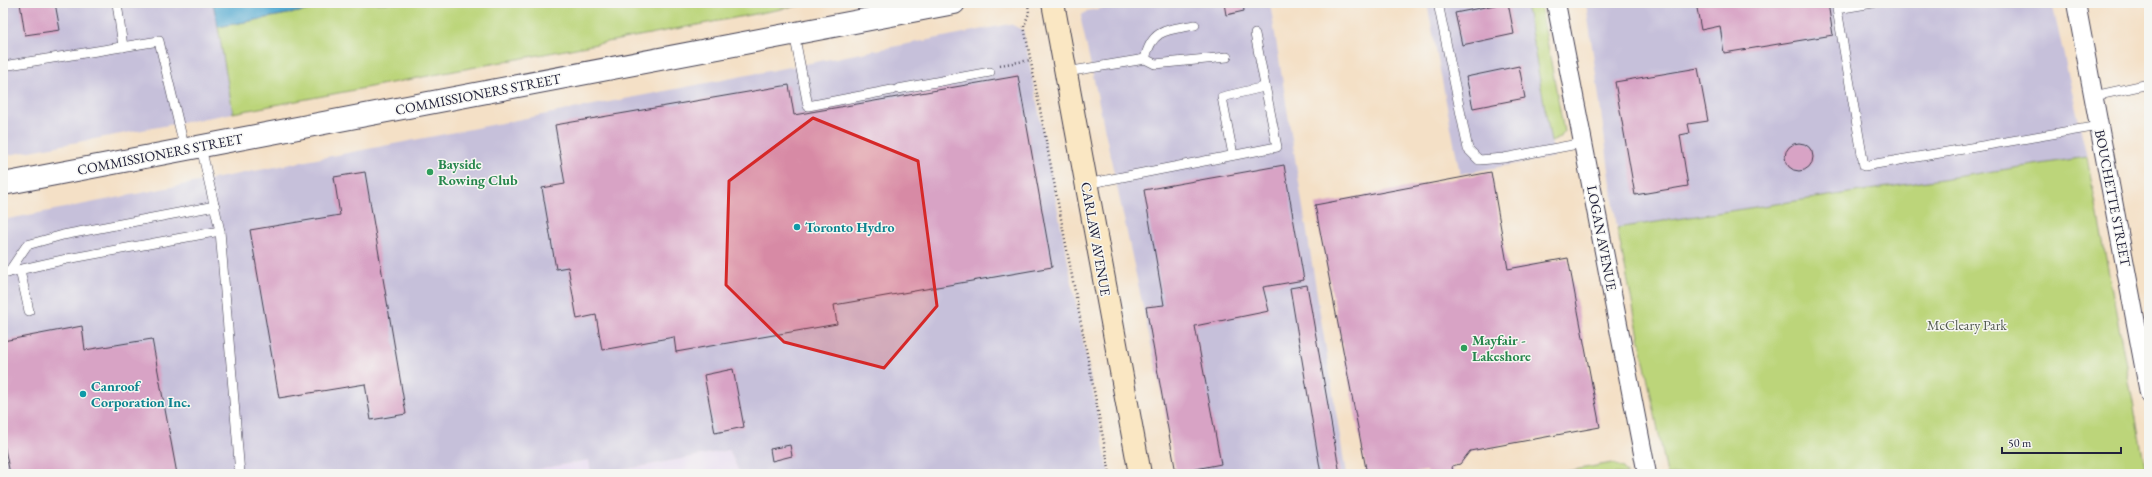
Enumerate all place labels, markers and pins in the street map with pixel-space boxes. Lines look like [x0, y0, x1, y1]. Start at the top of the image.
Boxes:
place label: Bayside Rowing Club [438, 155, 518, 189]
marker: Bayside Rowing Club [425, 167, 435, 177]
place label: Toronto Hydro [805, 218, 895, 236]
marker: Toronto Hydro [792, 222, 802, 232]
place label: Mayfair - Lakeshore [1472, 331, 1531, 365]
marker: Mayfair - Lakeshore [1459, 343, 1469, 353]
place label: Canroof Corporation Inc. [91, 377, 190, 411]
marker: Canroof Corporation Inc. [78, 389, 88, 399]

